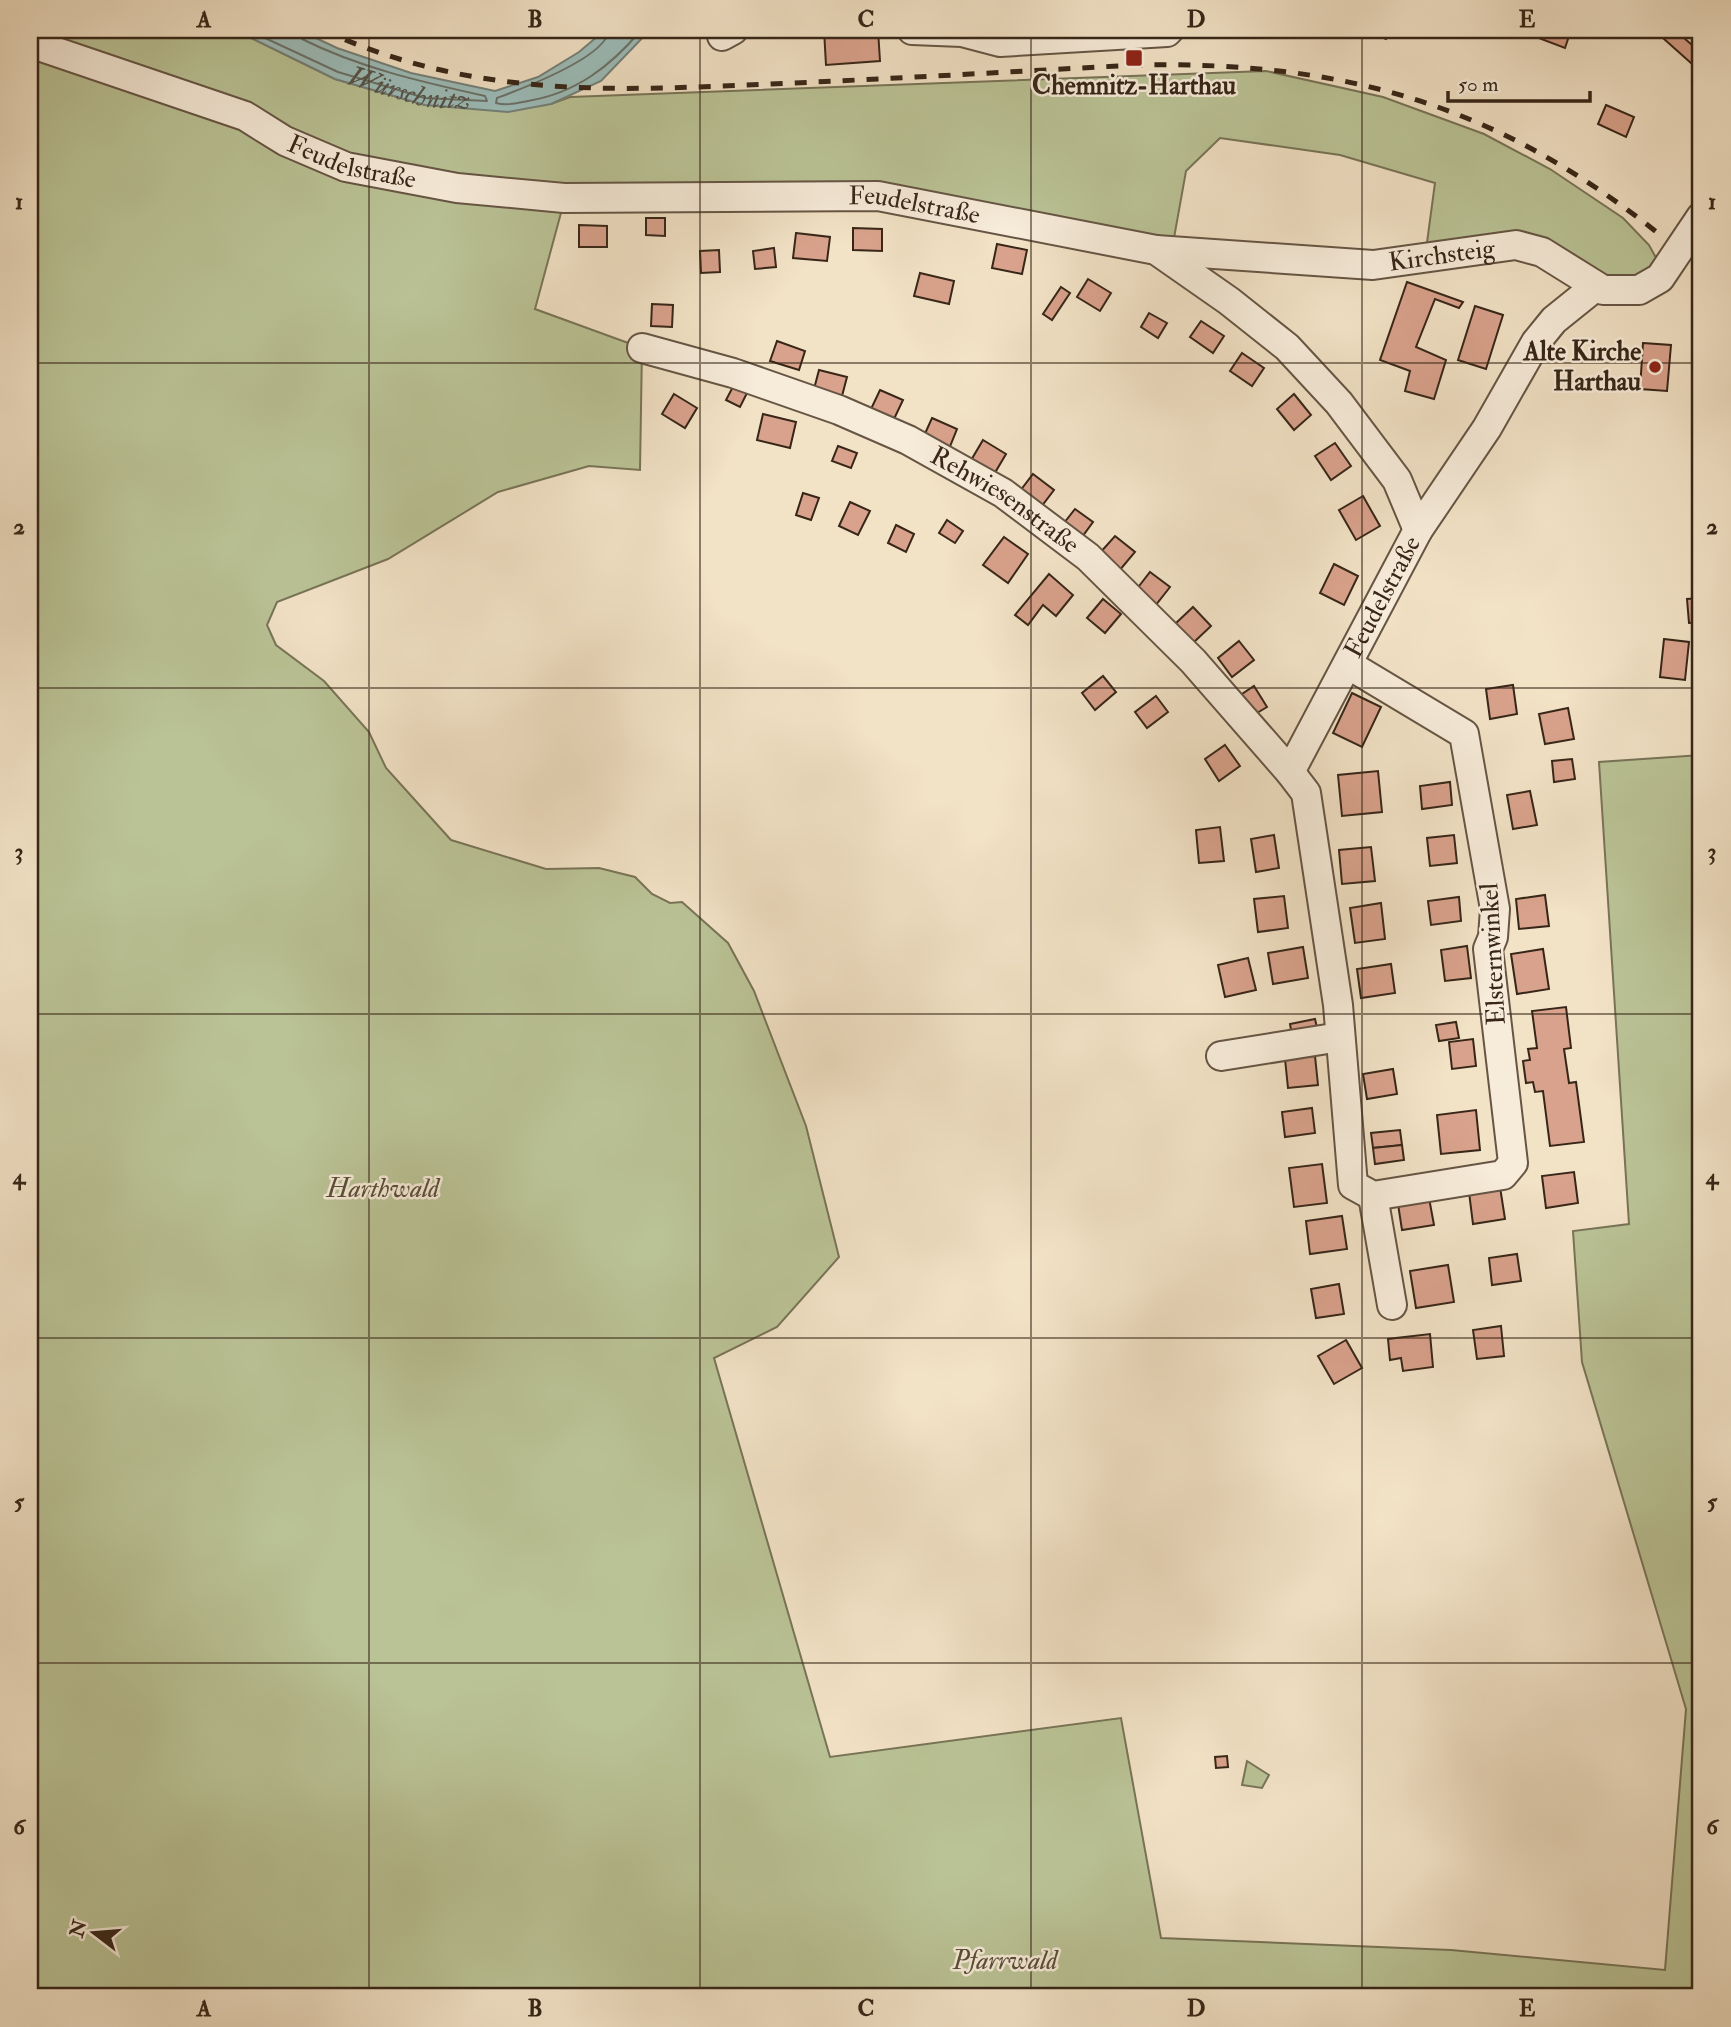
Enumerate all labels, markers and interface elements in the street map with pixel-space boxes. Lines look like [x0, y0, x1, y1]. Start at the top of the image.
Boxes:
text: A [196, 5, 212, 34]
text: B [527, 5, 543, 34]
text: C [858, 5, 874, 34]
text: D [1187, 5, 1205, 34]
text: E [1519, 5, 1536, 34]
marker: Chemnitz-Harthau [1124, 48, 1144, 68]
water label: Würschnitz [344, 58, 471, 118]
scale bar [1448, 60, 1589, 104]
place label: Chemnitz-Harthau [1032, 70, 1236, 102]
text: 50 m [1458, 71, 1499, 98]
street label: Feudelstraße [283, 128, 419, 196]
street label: Feudelstraße [848, 180, 983, 231]
text: 1 [15, 187, 23, 216]
text: 1 [1708, 187, 1716, 216]
street label: Kirchsteig [1387, 232, 1498, 279]
place label: Alte Kirche Harthau [1523, 336, 1642, 398]
marker: Alte Kirche Harthau [1647, 359, 1663, 375]
street label: Rehwiesenstraße [925, 440, 1086, 561]
text: 2 [13, 512, 25, 541]
text: 2 [1706, 512, 1718, 541]
street label: Feudelstraße [1337, 531, 1428, 663]
text: 3 [15, 837, 23, 866]
text: 3 [1708, 837, 1716, 866]
street label: Elsternwinkel [1473, 882, 1513, 1026]
text: 4 [12, 1162, 27, 1191]
text: 4 [1705, 1162, 1720, 1191]
park label: Harthwald [326, 1173, 441, 1205]
text: 5 [14, 1487, 25, 1516]
text: 5 [1707, 1487, 1718, 1516]
text: 6 [13, 1812, 27, 1841]
text: 6 [1706, 1812, 1720, 1841]
north arrow [60, 1898, 130, 1968]
text: N [64, 1916, 93, 1941]
park label: Pfarrwald [952, 1945, 1060, 1977]
text: A [196, 1994, 212, 2023]
text: B [527, 1994, 543, 2023]
text: C [858, 1994, 874, 2023]
text: D [1187, 1994, 1205, 2023]
text: E [1519, 1994, 1536, 2023]

